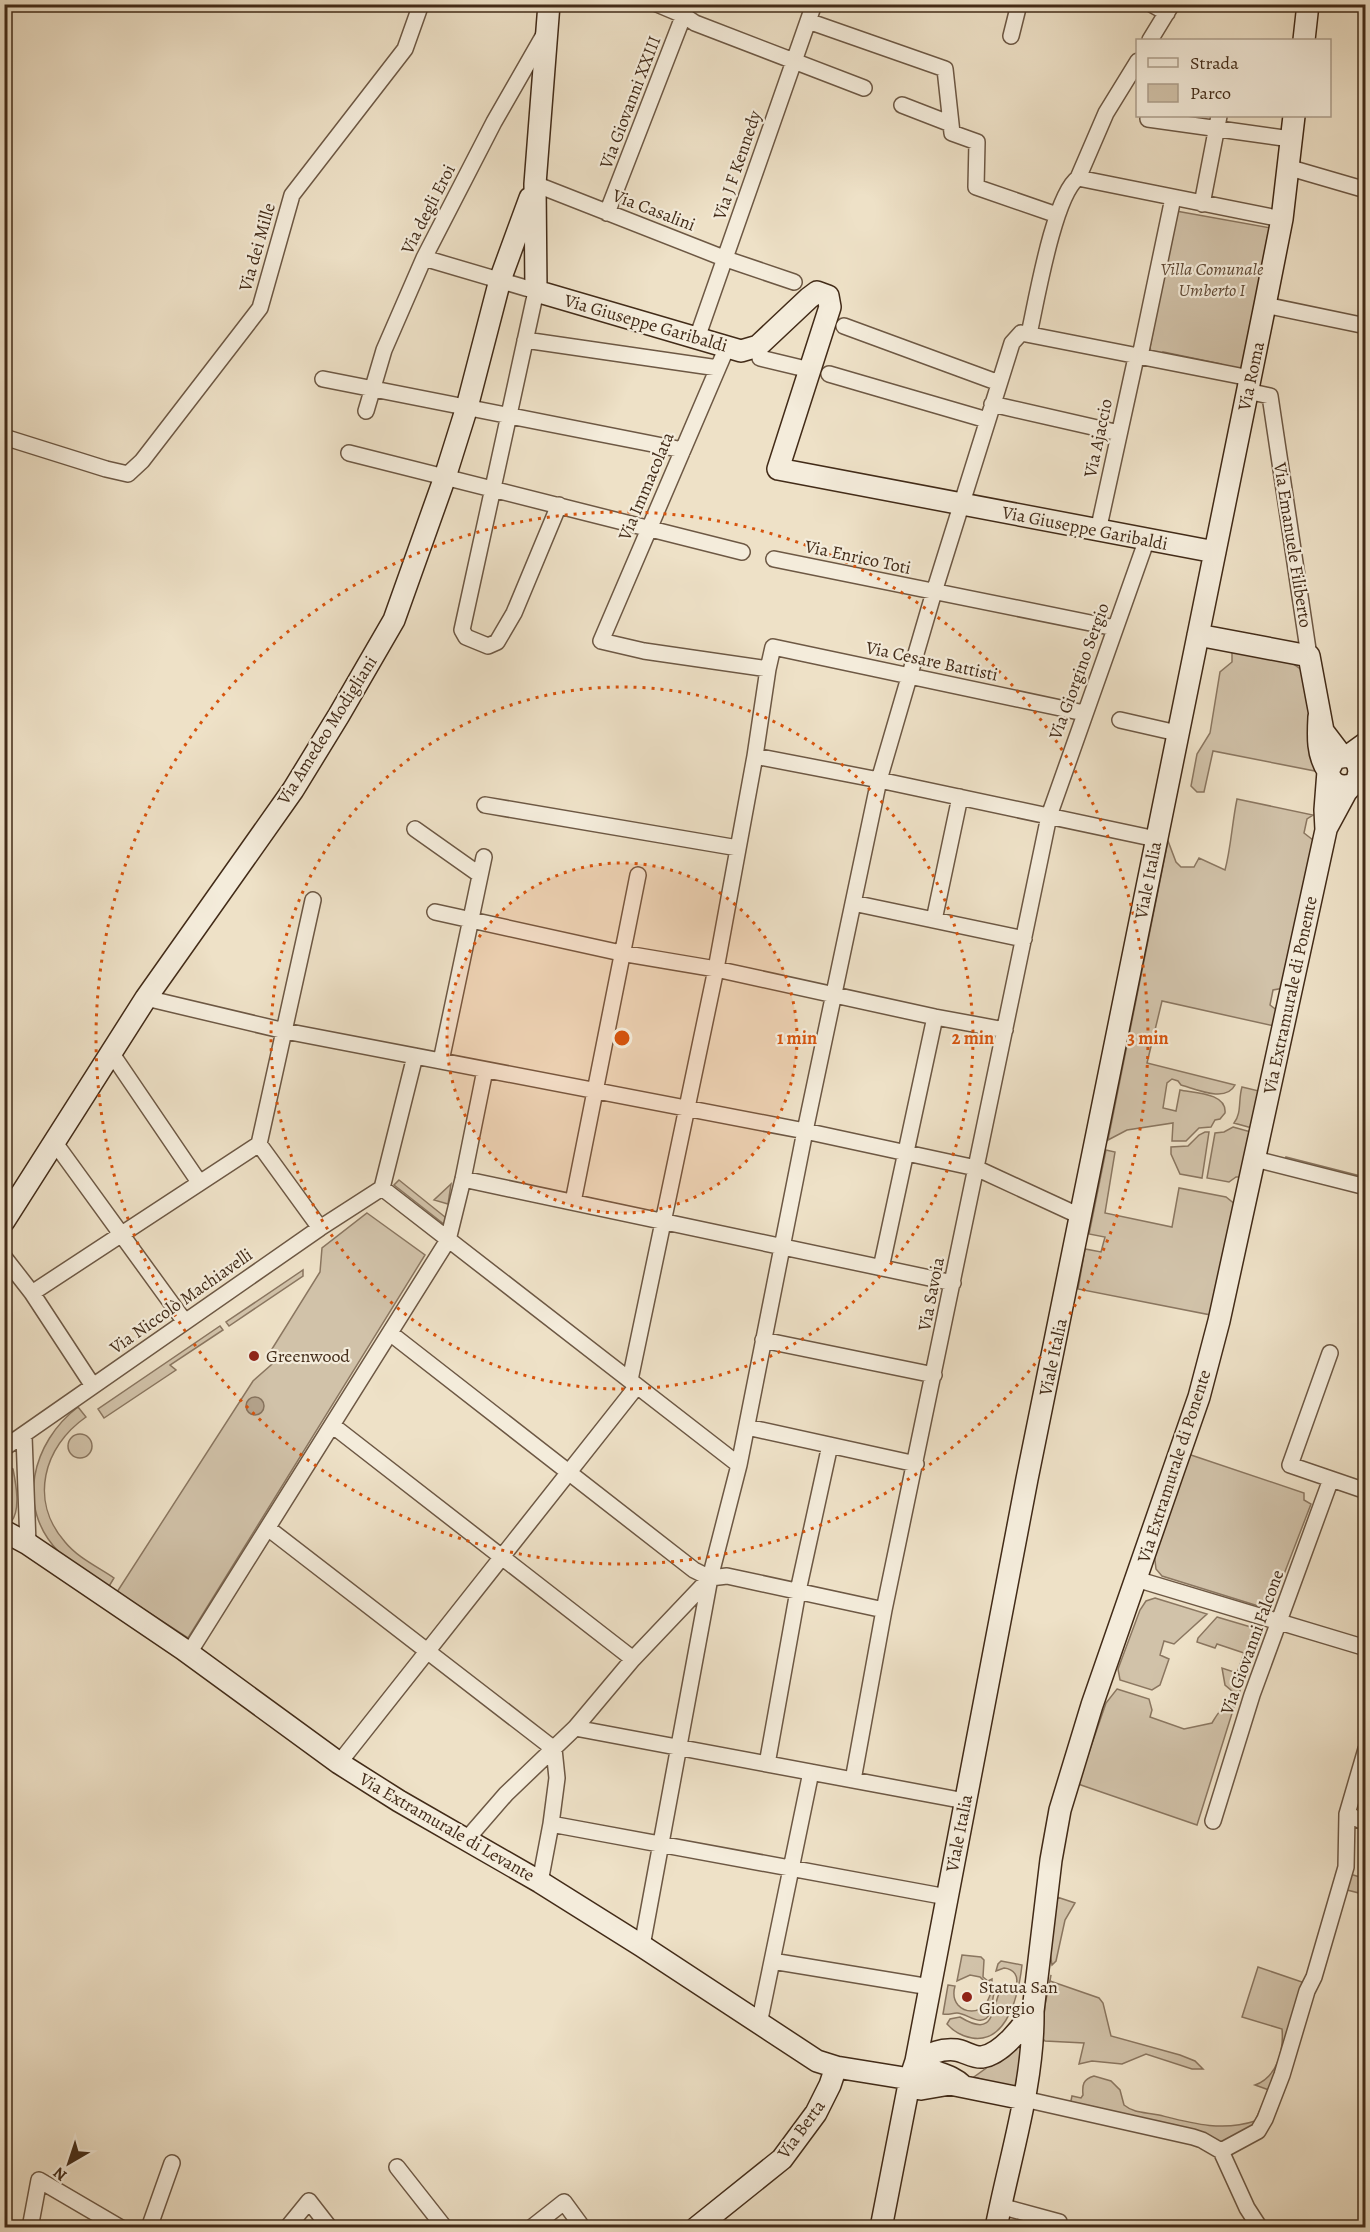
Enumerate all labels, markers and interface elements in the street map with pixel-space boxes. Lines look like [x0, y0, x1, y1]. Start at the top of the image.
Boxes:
street label: Via Giovanni XXIII [593, 32, 666, 173]
legend [1136, 39, 1331, 117]
text: Strada [1190, 51, 1239, 75]
text: Parco [1190, 81, 1231, 105]
street label: Via J F Kennedy [707, 106, 767, 224]
street label: Via degli Eroi [395, 160, 461, 259]
street label: Via Casalini [608, 183, 699, 237]
street label: Via dei Mille [233, 200, 281, 295]
park label: Villa Comunale Umberto I [1161, 257, 1264, 302]
street label: Via Giuseppe Garibaldi [561, 288, 730, 358]
street label: Via Roma [1232, 339, 1270, 414]
street label: Via Ajaccio [1078, 396, 1118, 480]
street label: Via Immacolata [612, 428, 680, 545]
street label: Via Emanuele Filiberto [1268, 460, 1318, 629]
street label: Via Giuseppe Garibaldi [999, 500, 1170, 556]
street label: Via Enrico Toti [802, 534, 913, 580]
street label: Via Giorgino Sergio [1043, 599, 1115, 743]
street label: Via Cesare Battisti [863, 635, 1000, 687]
street label: Via Amedeo Modigliani [271, 651, 383, 810]
street label: Viale Italia [1129, 839, 1167, 922]
street label: Via Extramurale di Ponente [1257, 894, 1323, 1097]
text: 1 min [777, 1026, 817, 1050]
text: 2 min [952, 1026, 994, 1050]
text: 3 min [1127, 1026, 1169, 1050]
centre of rings [612, 1028, 632, 1048]
street label: Via Niccolò Machiavelli [104, 1243, 257, 1360]
street label: Via Savoia [912, 1254, 950, 1334]
street label: Viale Italia [1033, 1316, 1073, 1399]
place label: Greenwood [266, 1344, 350, 1368]
marker: Greenwood [247, 1349, 261, 1363]
street label: Via Extramurale di Ponente [1131, 1366, 1217, 1566]
street label: Via Giovanni Falcone [1214, 1566, 1289, 1719]
street label: Via Extramurale di Levante [354, 1766, 539, 1887]
street label: Viale Italia [940, 1792, 978, 1875]
place label: Statua San Giorgio [979, 1975, 1058, 2020]
marker: Statua San Giorgio [960, 1990, 974, 2004]
street label: Via Berta [771, 2094, 831, 2164]
north arrow [39, 2133, 99, 2193]
text: N [48, 2161, 72, 2186]

